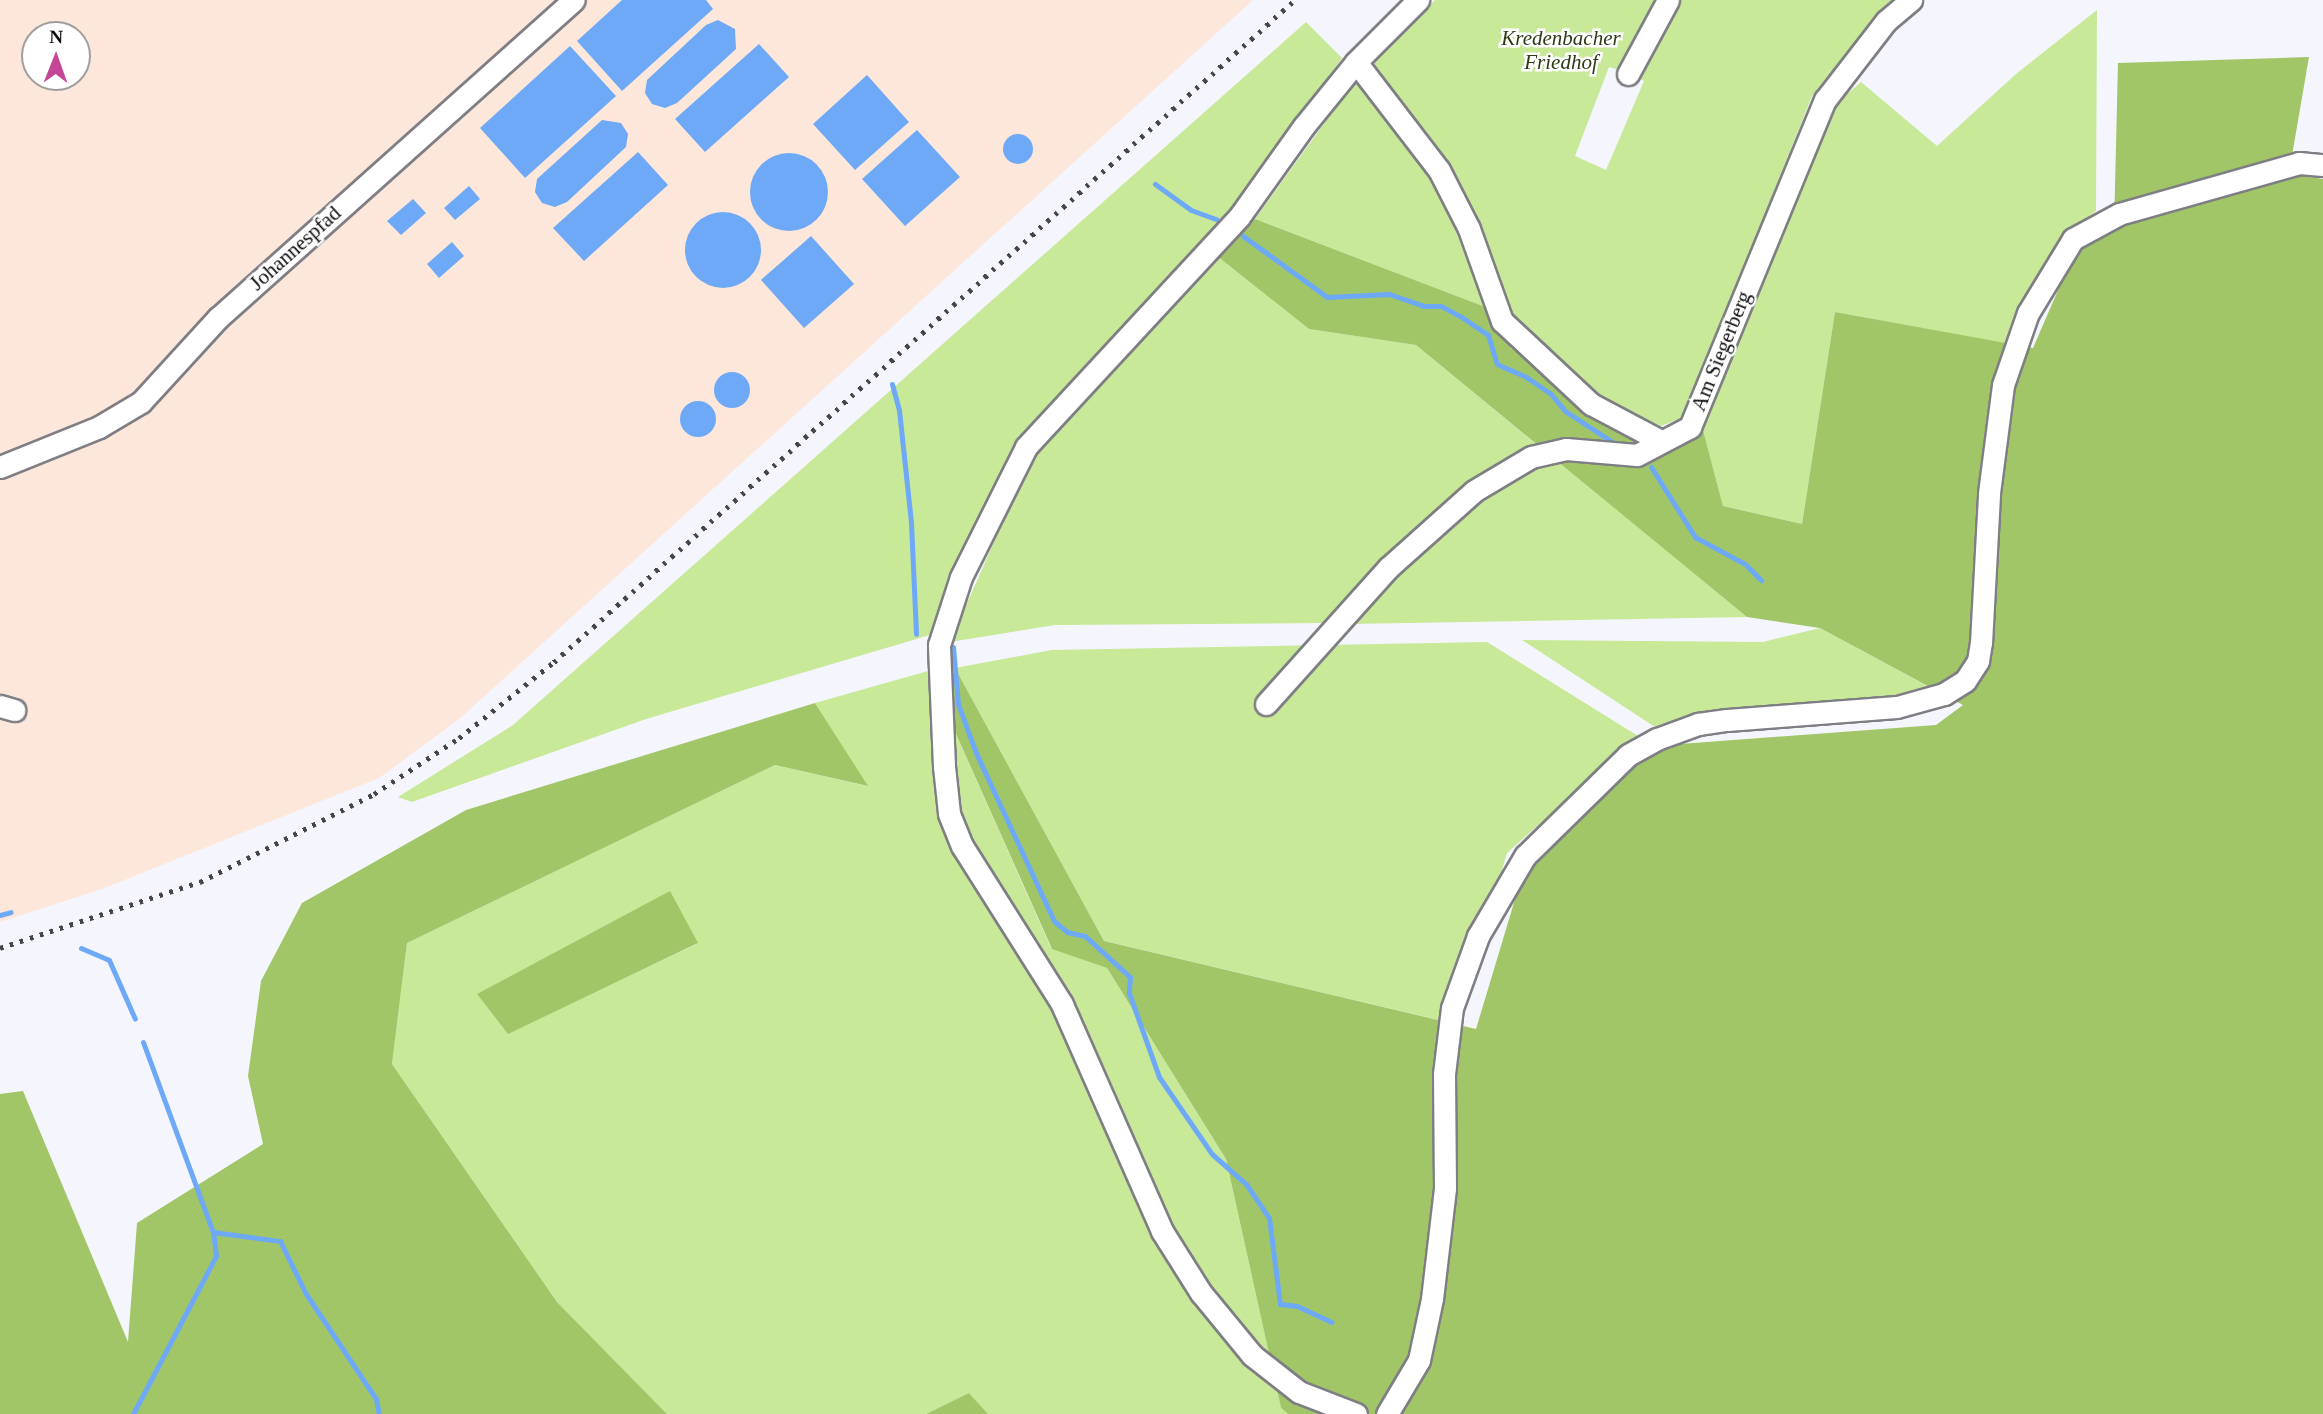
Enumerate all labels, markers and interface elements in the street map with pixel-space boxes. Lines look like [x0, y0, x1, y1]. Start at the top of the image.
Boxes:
north arrow [21, 21, 91, 91]
park label: Kredenbacher Friedhof [1501, 25, 1621, 75]
text: N [49, 26, 63, 47]
street label: Johannespfad [244, 200, 346, 296]
street label: Am Siegerberg [1685, 287, 1757, 415]

